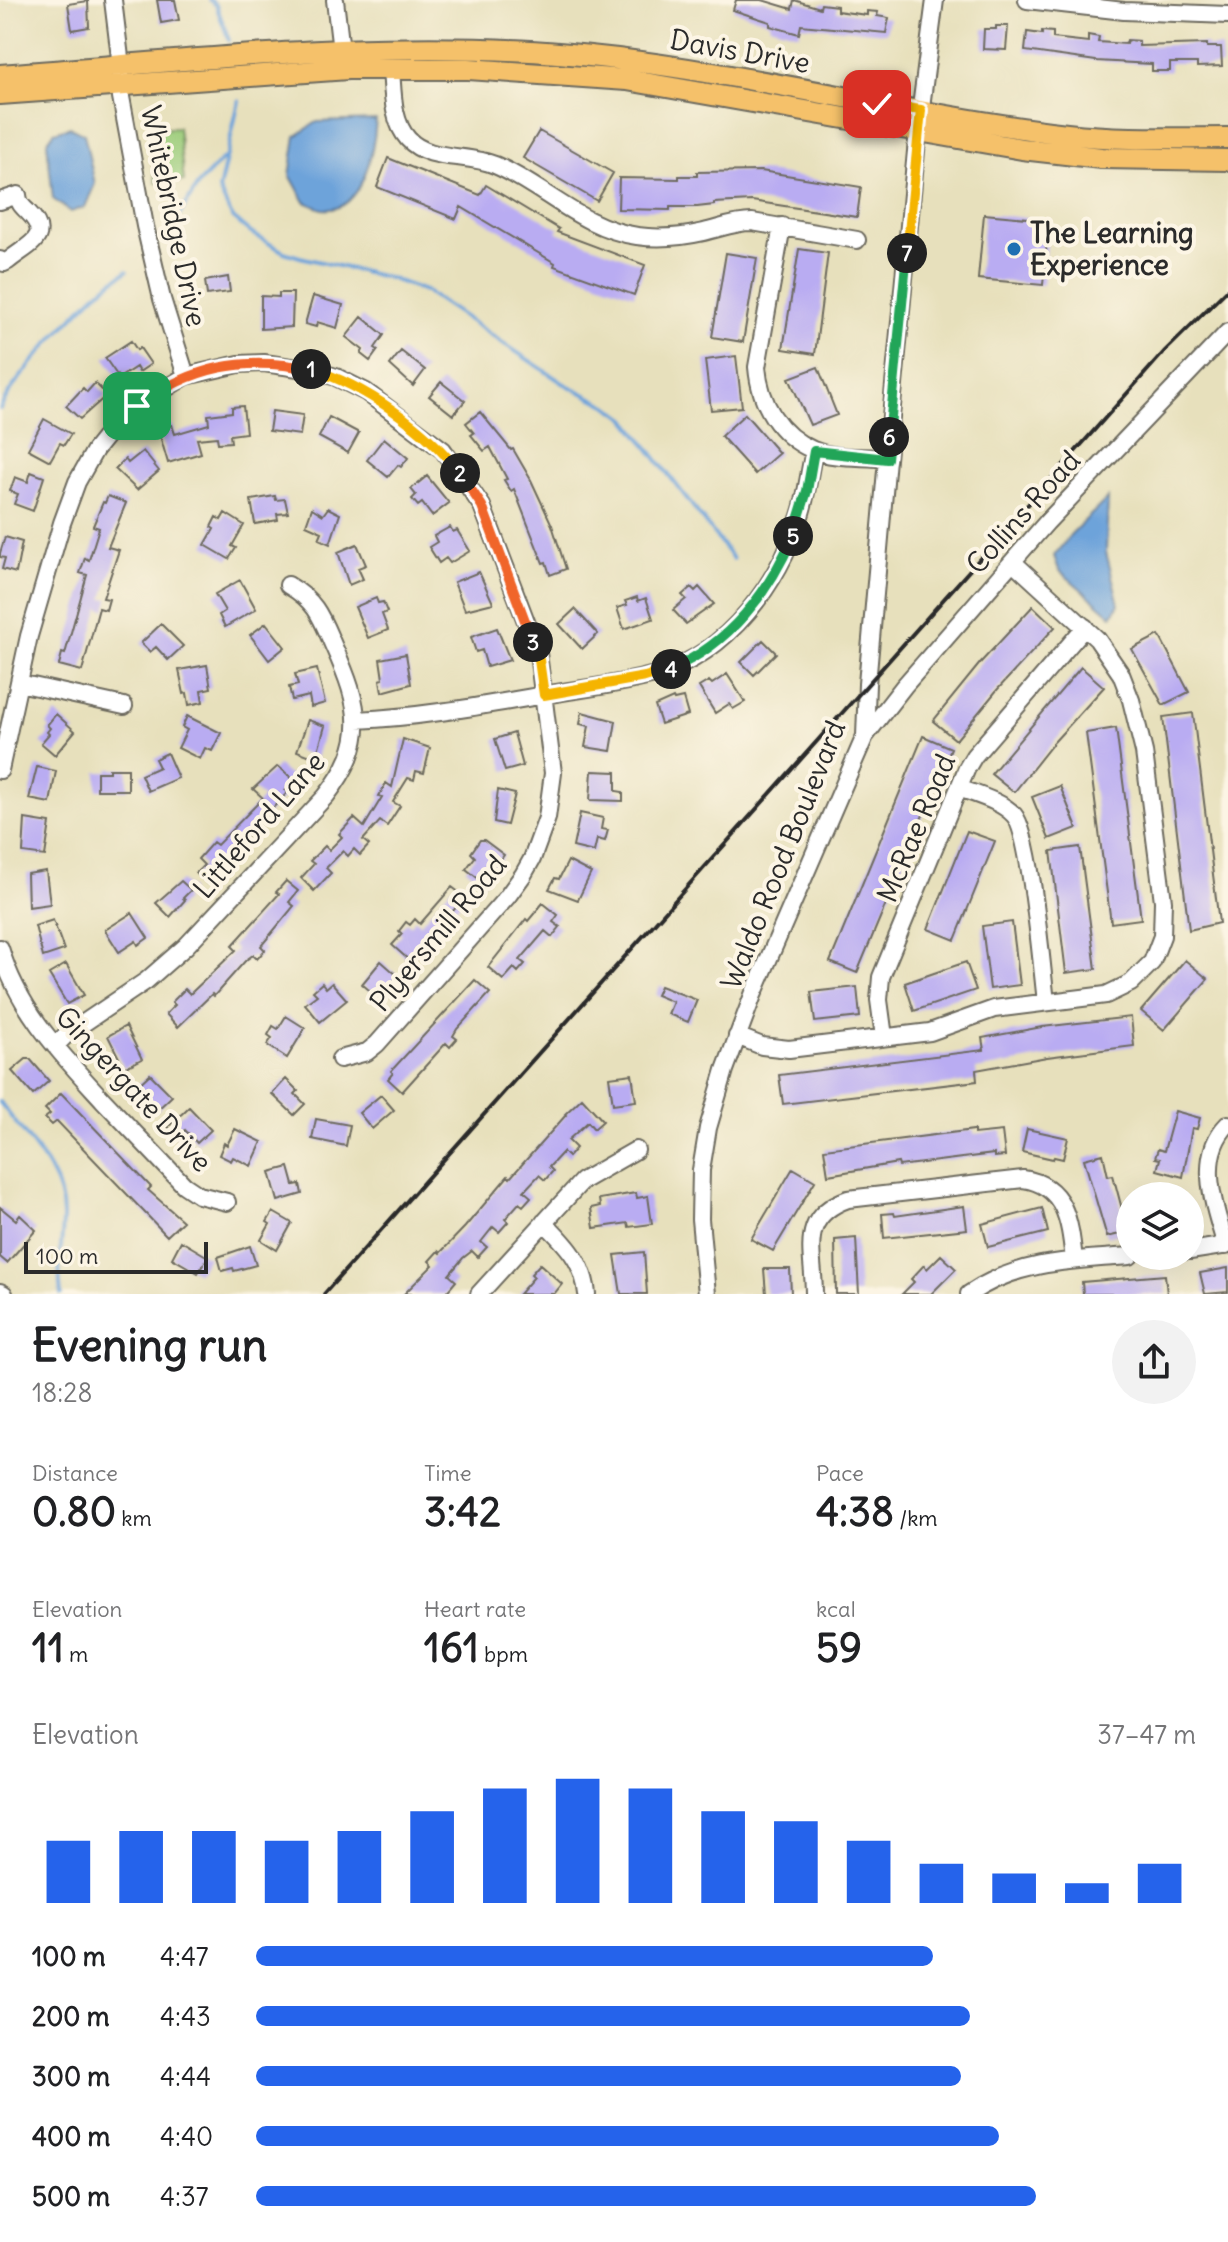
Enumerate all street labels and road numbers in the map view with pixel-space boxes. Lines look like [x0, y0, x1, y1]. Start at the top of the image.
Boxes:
street label: Davis Drive [667, 21, 813, 81]
street label: Whitebridge Drive [133, 102, 215, 330]
street label: Collins Road [958, 443, 1088, 581]
street label: Waldo Rood Boulevard [713, 715, 853, 995]
street label: Littleford Lane [185, 744, 333, 906]
street label: McRae Road [869, 748, 963, 908]
street label: Plyersmill Road [362, 847, 514, 1019]
street label: Gingergate Drive [48, 999, 220, 1179]

